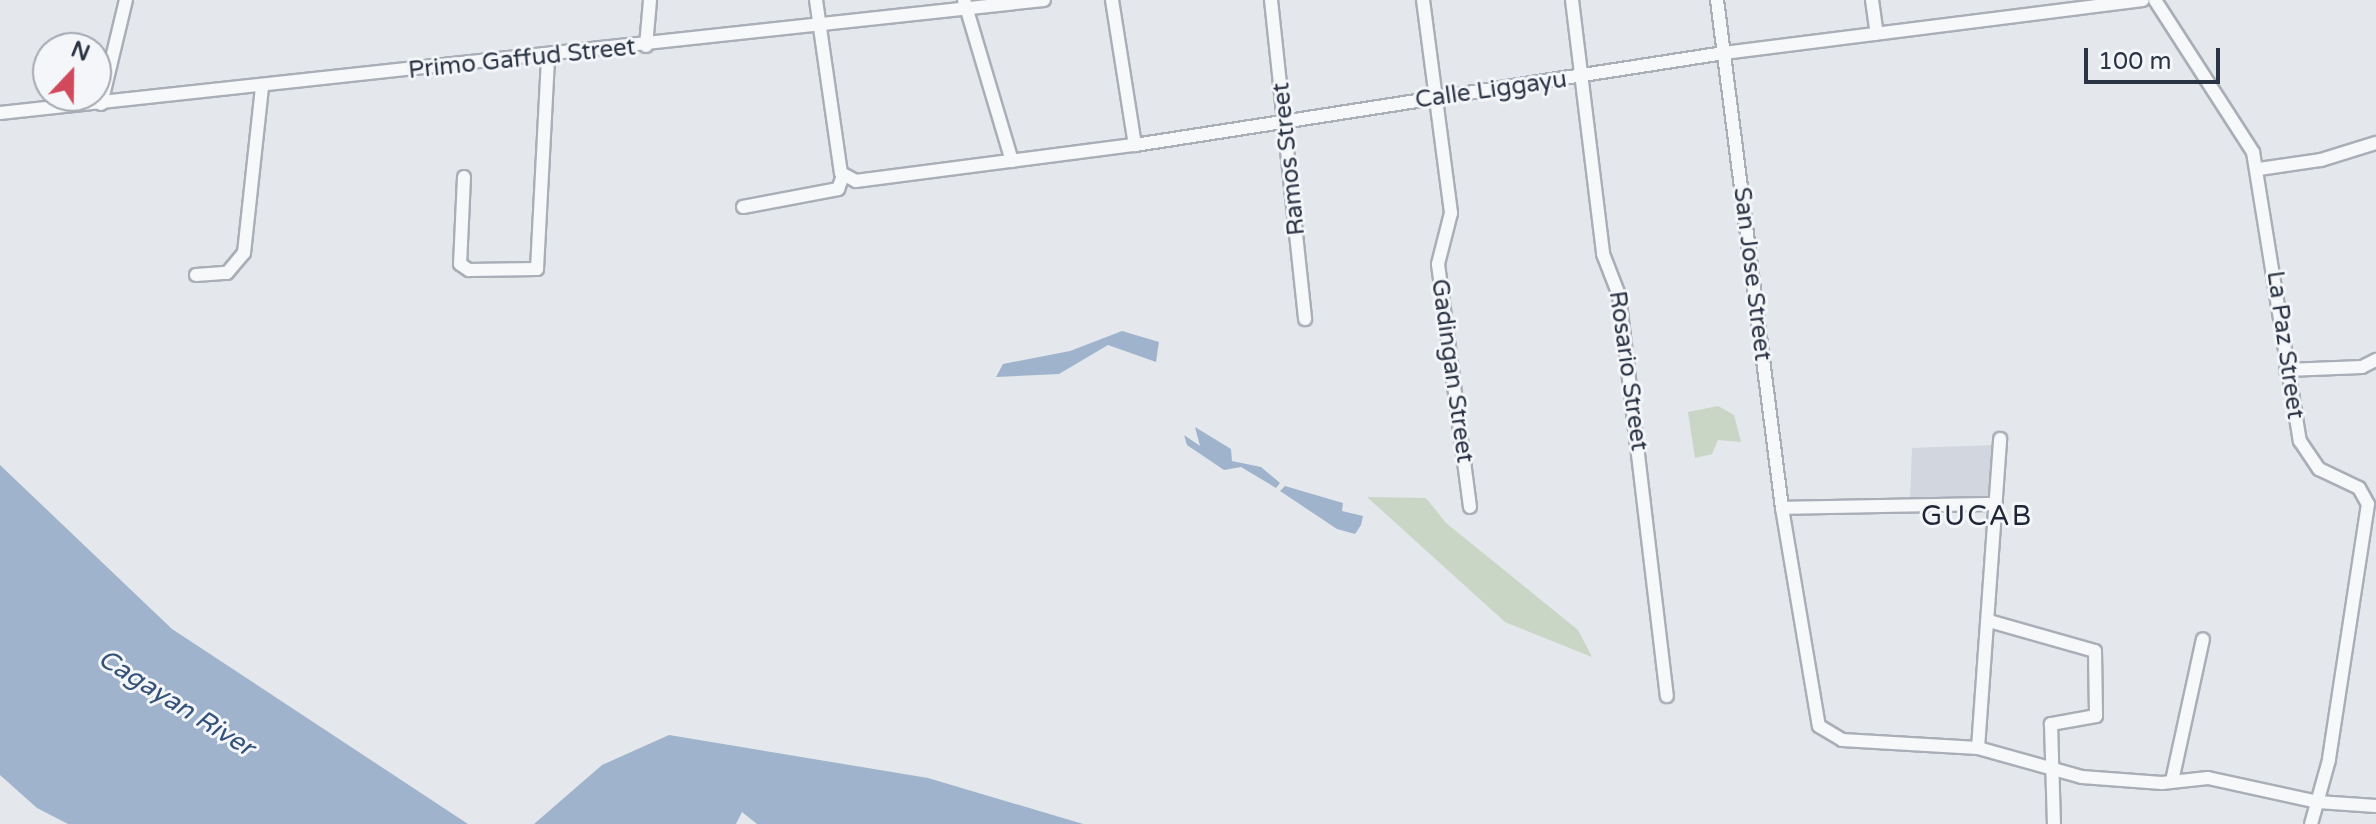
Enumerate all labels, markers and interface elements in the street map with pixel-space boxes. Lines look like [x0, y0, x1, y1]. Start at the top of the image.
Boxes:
north arrow [32, 32, 112, 112]
scale bar [2088, 32, 2224, 82]
street label: Primo Gaffud Street [407, 33, 637, 85]
text: N [67, 36, 93, 67]
text: 100 m [2098, 47, 2172, 76]
street label: Calle Liggayu [1413, 65, 1569, 115]
street label: Ramos Street [1267, 81, 1311, 237]
street label: San Jose Street [1727, 185, 1777, 363]
street label: La Paz Street [2260, 269, 2310, 421]
street label: Gadingan Street [1425, 277, 1479, 465]
street label: Rosario Street [1603, 289, 1653, 453]
district label: GUCAB [1921, 499, 2033, 533]
water label: Cagayan River [92, 643, 260, 763]

